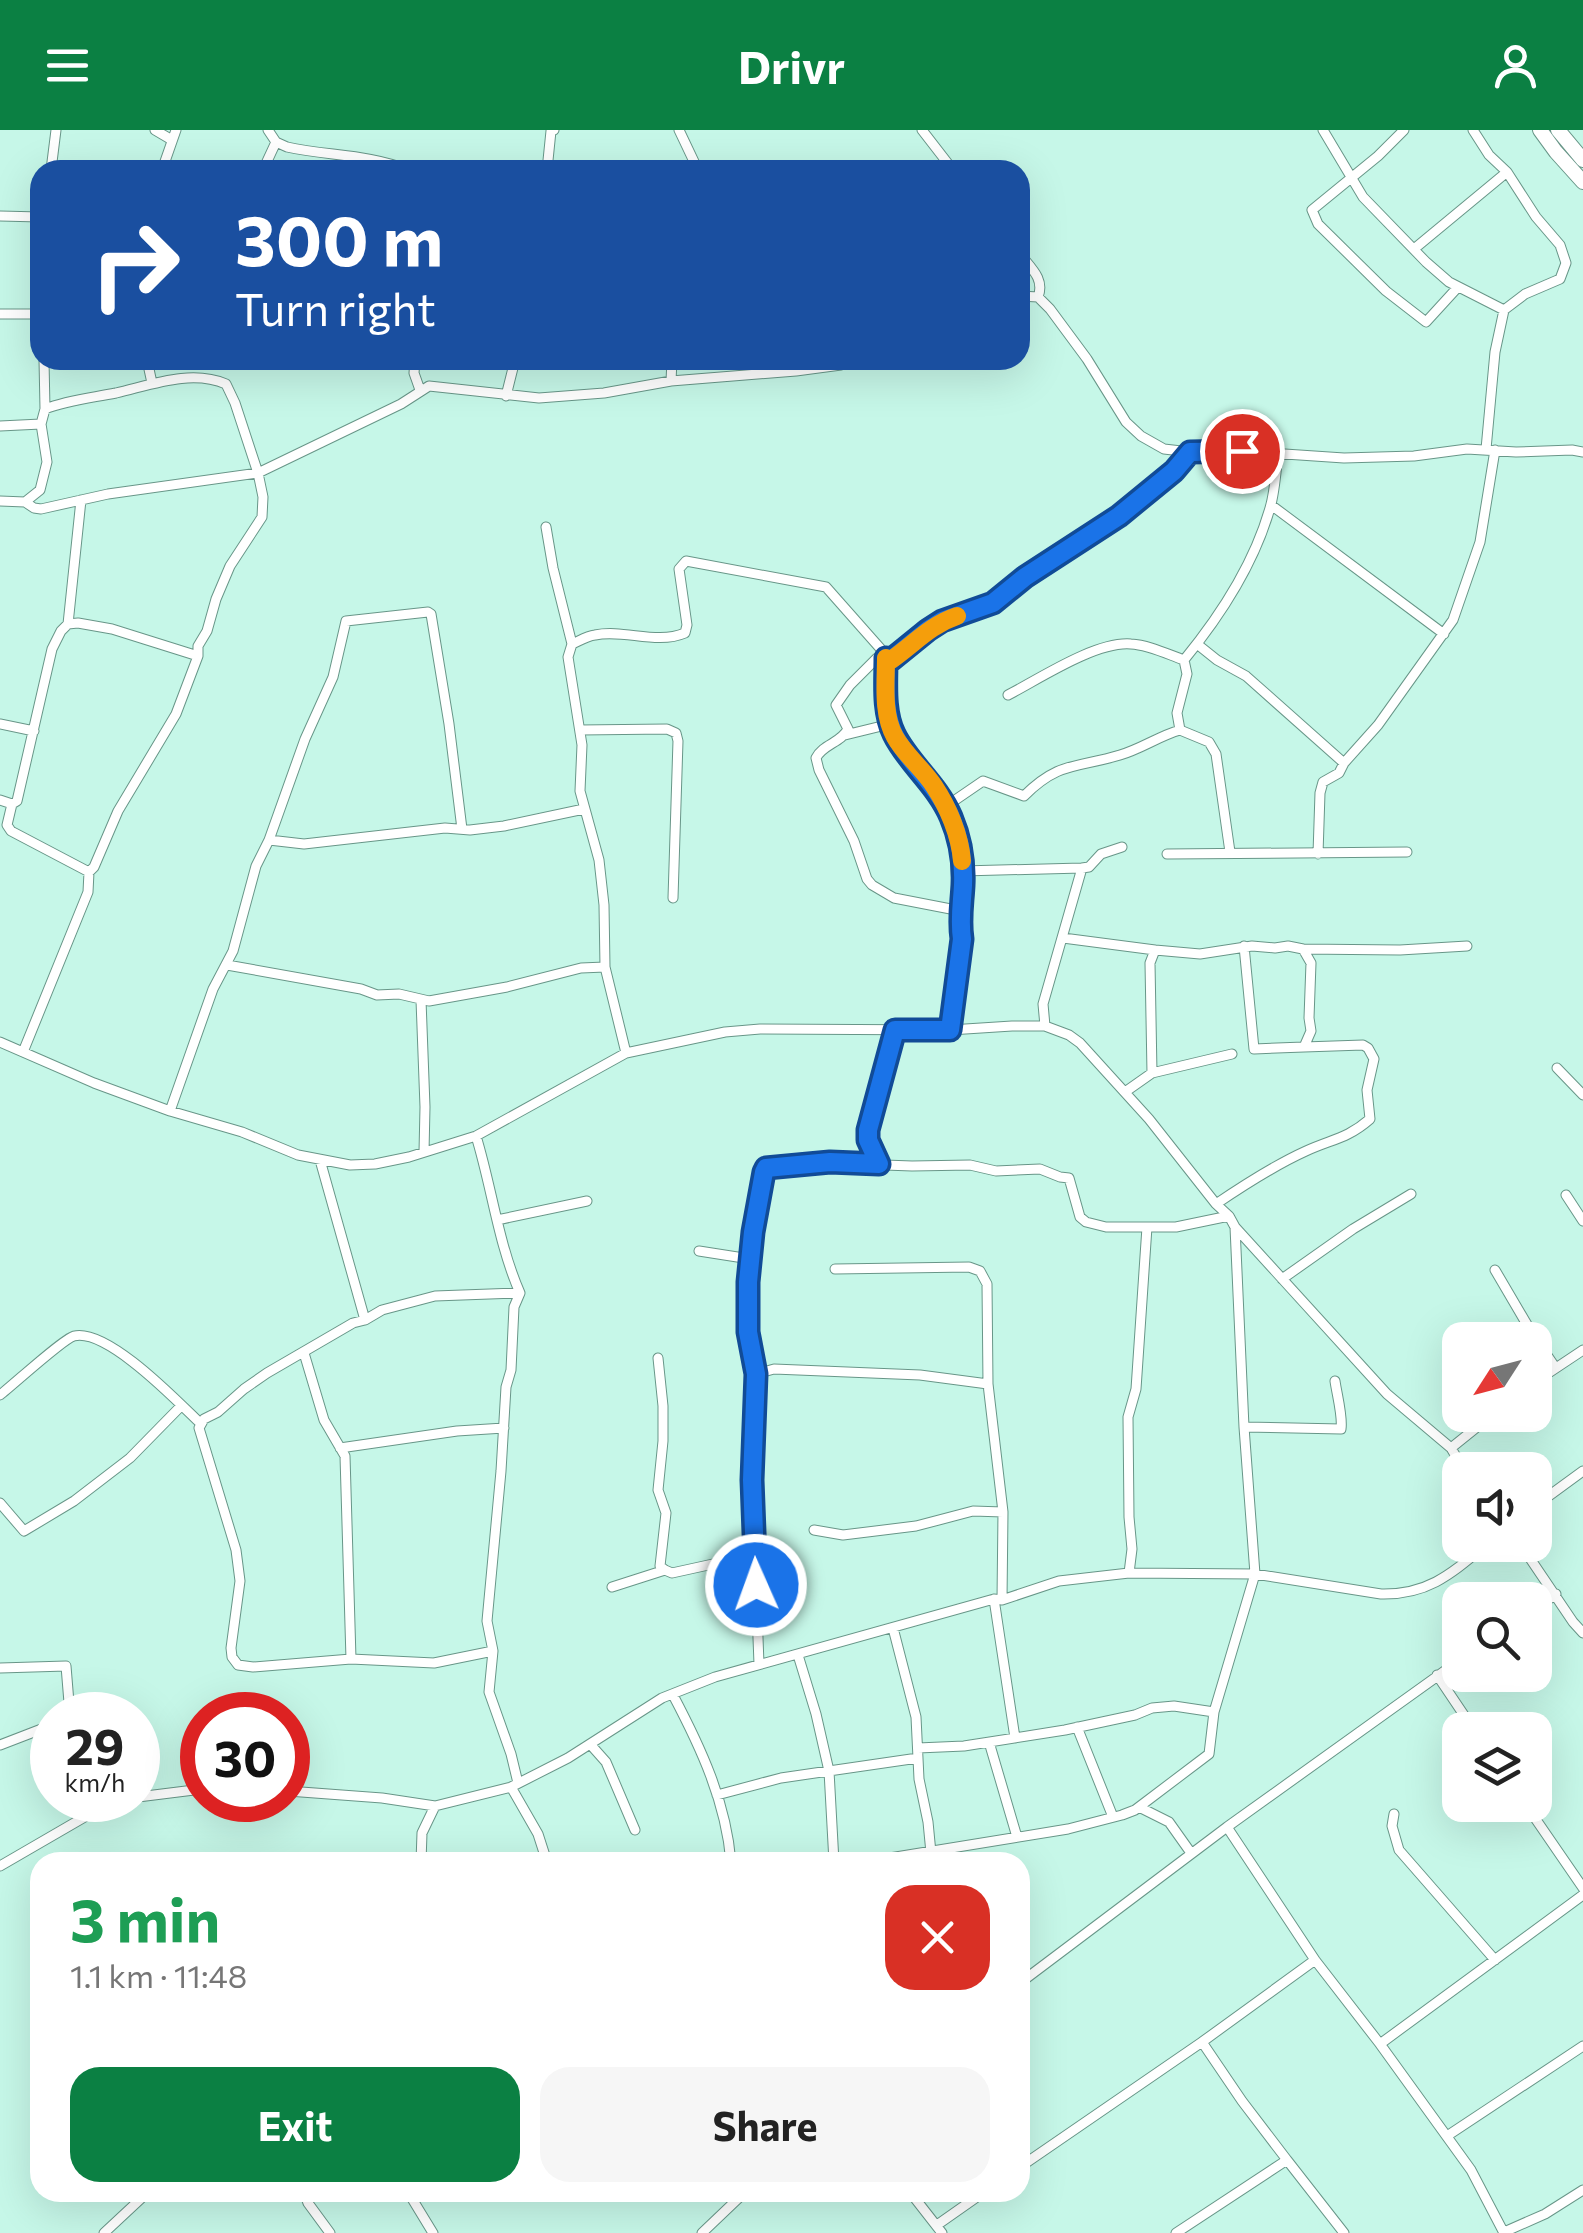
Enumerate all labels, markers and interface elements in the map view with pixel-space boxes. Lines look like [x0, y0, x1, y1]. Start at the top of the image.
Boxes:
icon: menu [40, 38, 95, 93]
text: Drivr [738, 38, 845, 93]
icon: person [1488, 38, 1543, 93]
text: 300 m [235, 195, 443, 280]
icon: right [70, 200, 200, 330]
text: Turn right [235, 280, 436, 335]
pin [1200, 409, 1285, 494]
icon: arrive [1215, 424, 1270, 479]
north arrow [1442, 1322, 1552, 1432]
map controls [1442, 1322, 1552, 1822]
button: sound [1442, 1452, 1552, 1562]
position arrow [704, 1533, 808, 1637]
button: search [1442, 1582, 1552, 1692]
speed limit sign: 30 [180, 1692, 310, 1822]
button: layers [1442, 1712, 1552, 1822]
text: 29 [65, 1714, 124, 1775]
text: km/h [65, 1767, 125, 1797]
text: 3 min [70, 1881, 220, 1954]
button: close [885, 1885, 990, 1990]
text: 1.1 km · 11:48 [70, 1955, 247, 1995]
button: Exit [70, 2067, 520, 2182]
button: Share [540, 2067, 990, 2182]

